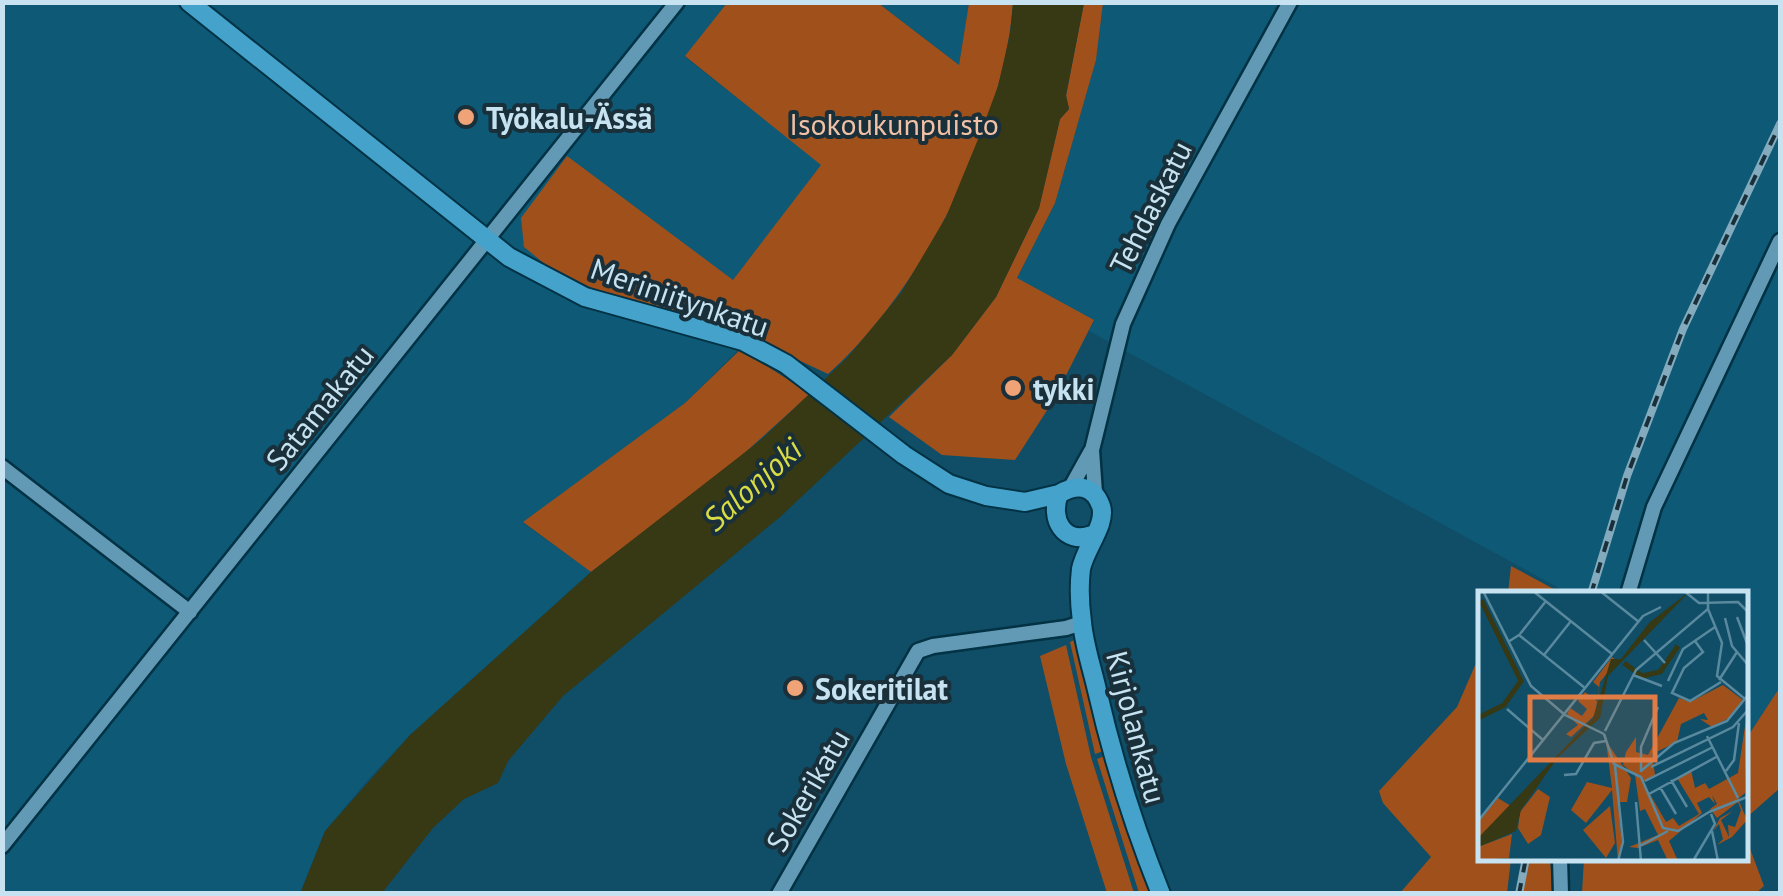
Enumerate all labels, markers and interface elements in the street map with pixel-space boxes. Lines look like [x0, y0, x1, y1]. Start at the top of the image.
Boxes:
place label: Työkalu-Ässä [486, 98, 653, 137]
park label: Isokoukunpuisto [789, 104, 999, 143]
marker: Työkalu-Ässä [455, 106, 477, 128]
street label: Tehdaskatu [1100, 134, 1200, 280]
street label: Meriniitynkatu [586, 248, 774, 346]
street label: Satamakatu [256, 336, 382, 478]
place label: tykki [1033, 369, 1095, 408]
marker: tykki [1002, 377, 1024, 399]
water label: Salonjoki [694, 427, 812, 540]
inset map [1478, 591, 1748, 861]
street label: Kirjolankatu [1098, 646, 1176, 808]
place label: Sokeritilat [815, 669, 948, 708]
marker: Sokeritilat [784, 677, 806, 699]
street label: Sokerikatu [756, 722, 858, 858]

